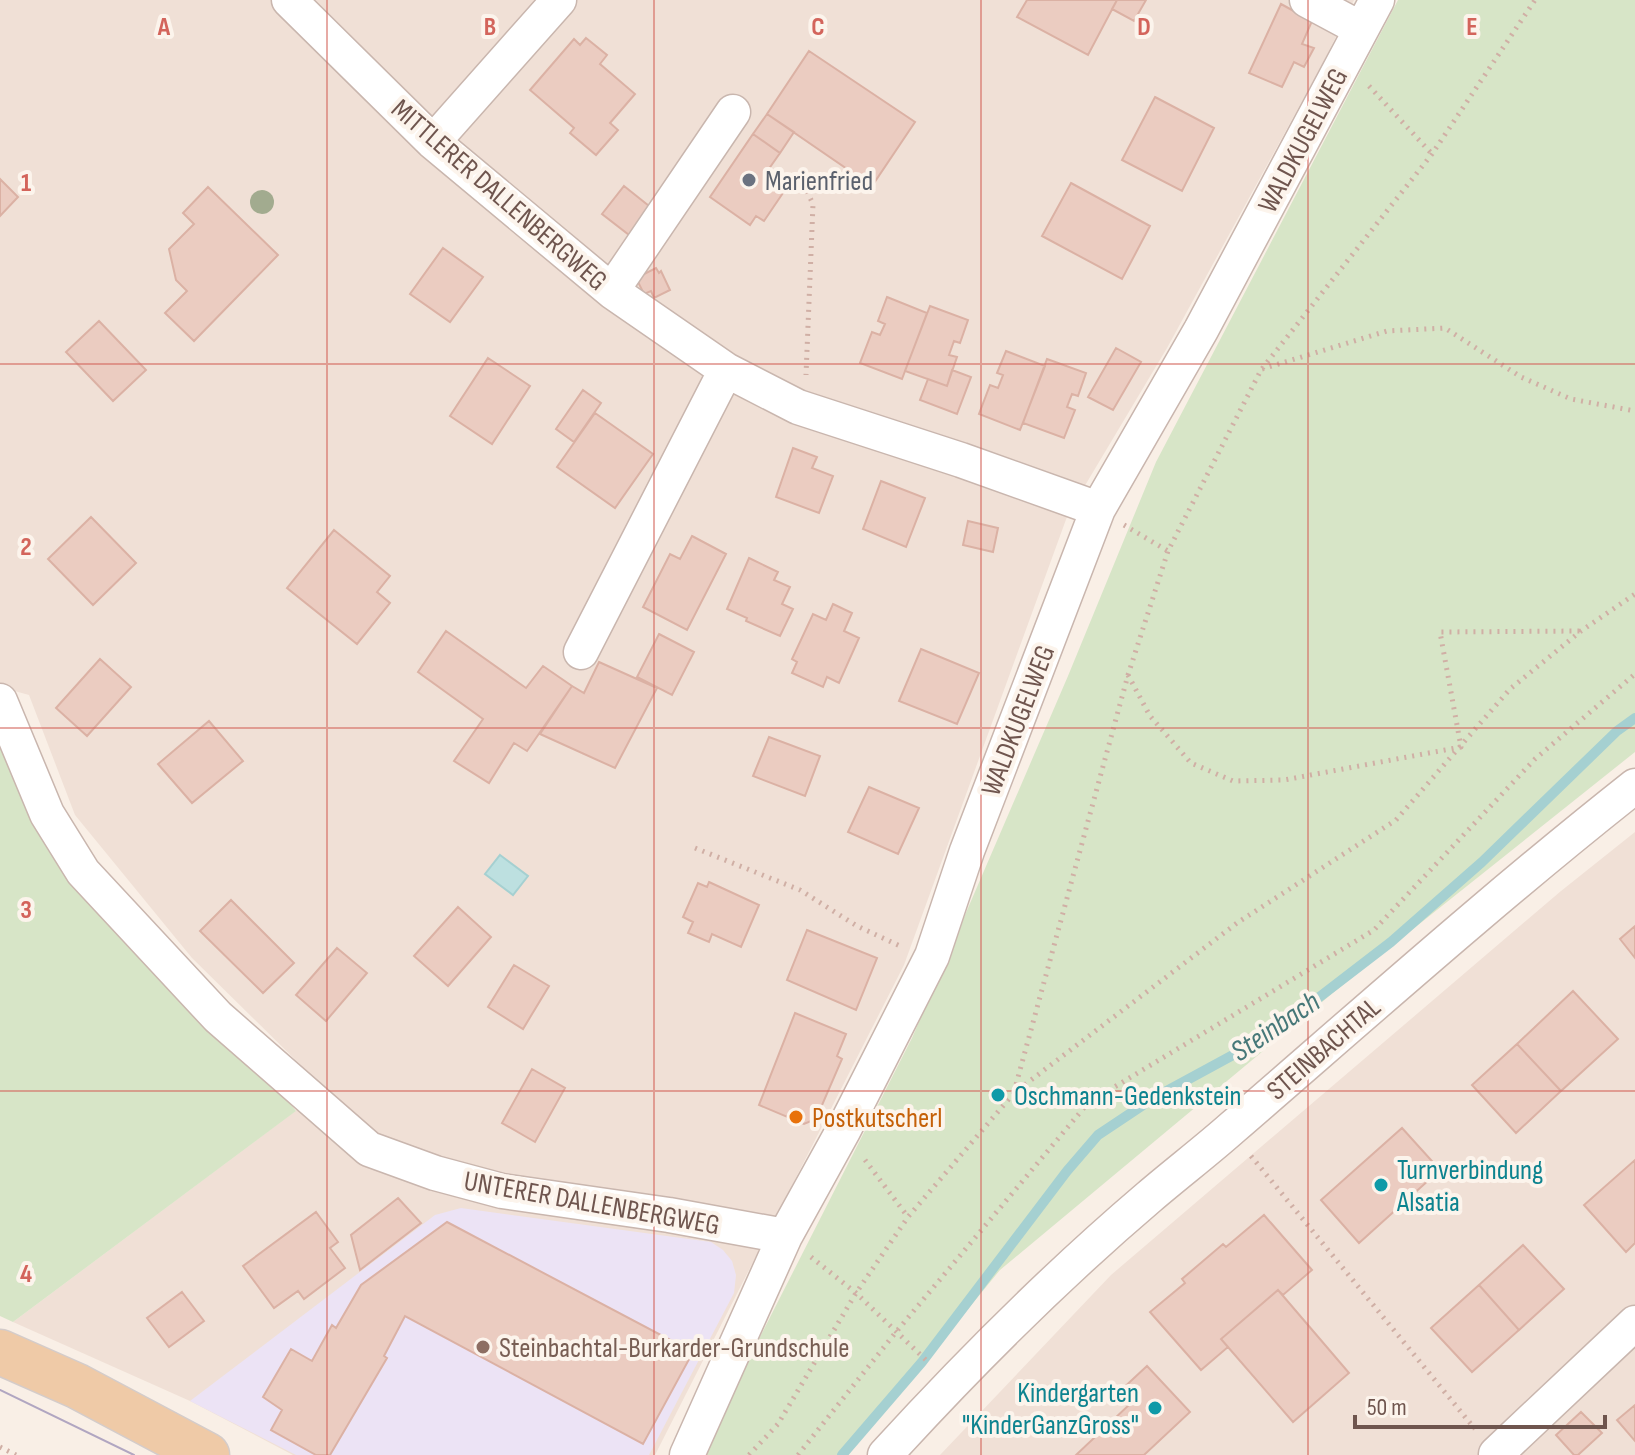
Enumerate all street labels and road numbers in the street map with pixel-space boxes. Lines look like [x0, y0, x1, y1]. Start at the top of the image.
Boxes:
street label: WALDKUGELWEG [1252, 63, 1355, 218]
street label: MITTLERER DALLENBERGWEG [384, 93, 614, 298]
street label: WALDKUGELWEG [975, 641, 1062, 800]
street label: STEINBACHTAL [1261, 991, 1387, 1107]
street label: UNTERER DALLENBERGWEG [461, 1165, 722, 1242]

